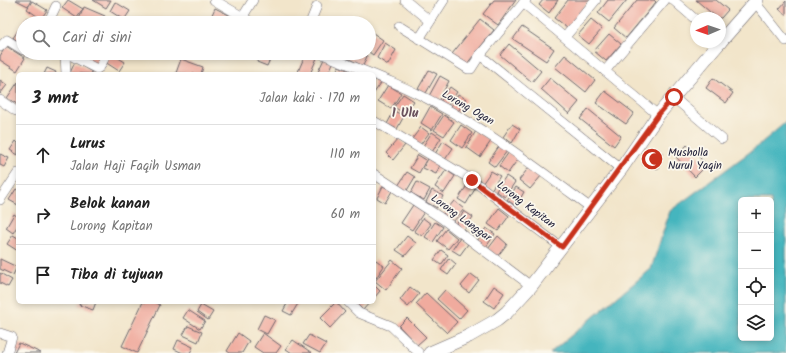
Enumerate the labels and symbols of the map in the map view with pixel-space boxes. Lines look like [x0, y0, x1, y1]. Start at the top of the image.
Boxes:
north arrow [690, 12, 726, 48]
street label: Lorong Ogan [438, 86, 498, 130]
route start [665, 88, 683, 106]
district label: 1 Ulu [392, 103, 419, 124]
place label: Musholla Nurul Yaqin [668, 144, 722, 175]
mosque icon: Musholla Nurul Yaqin [639, 146, 665, 172]
route end [463, 171, 481, 189]
street label: Lorong Kapitan [493, 177, 559, 233]
street label: Lorong Langgar [427, 190, 496, 247]

